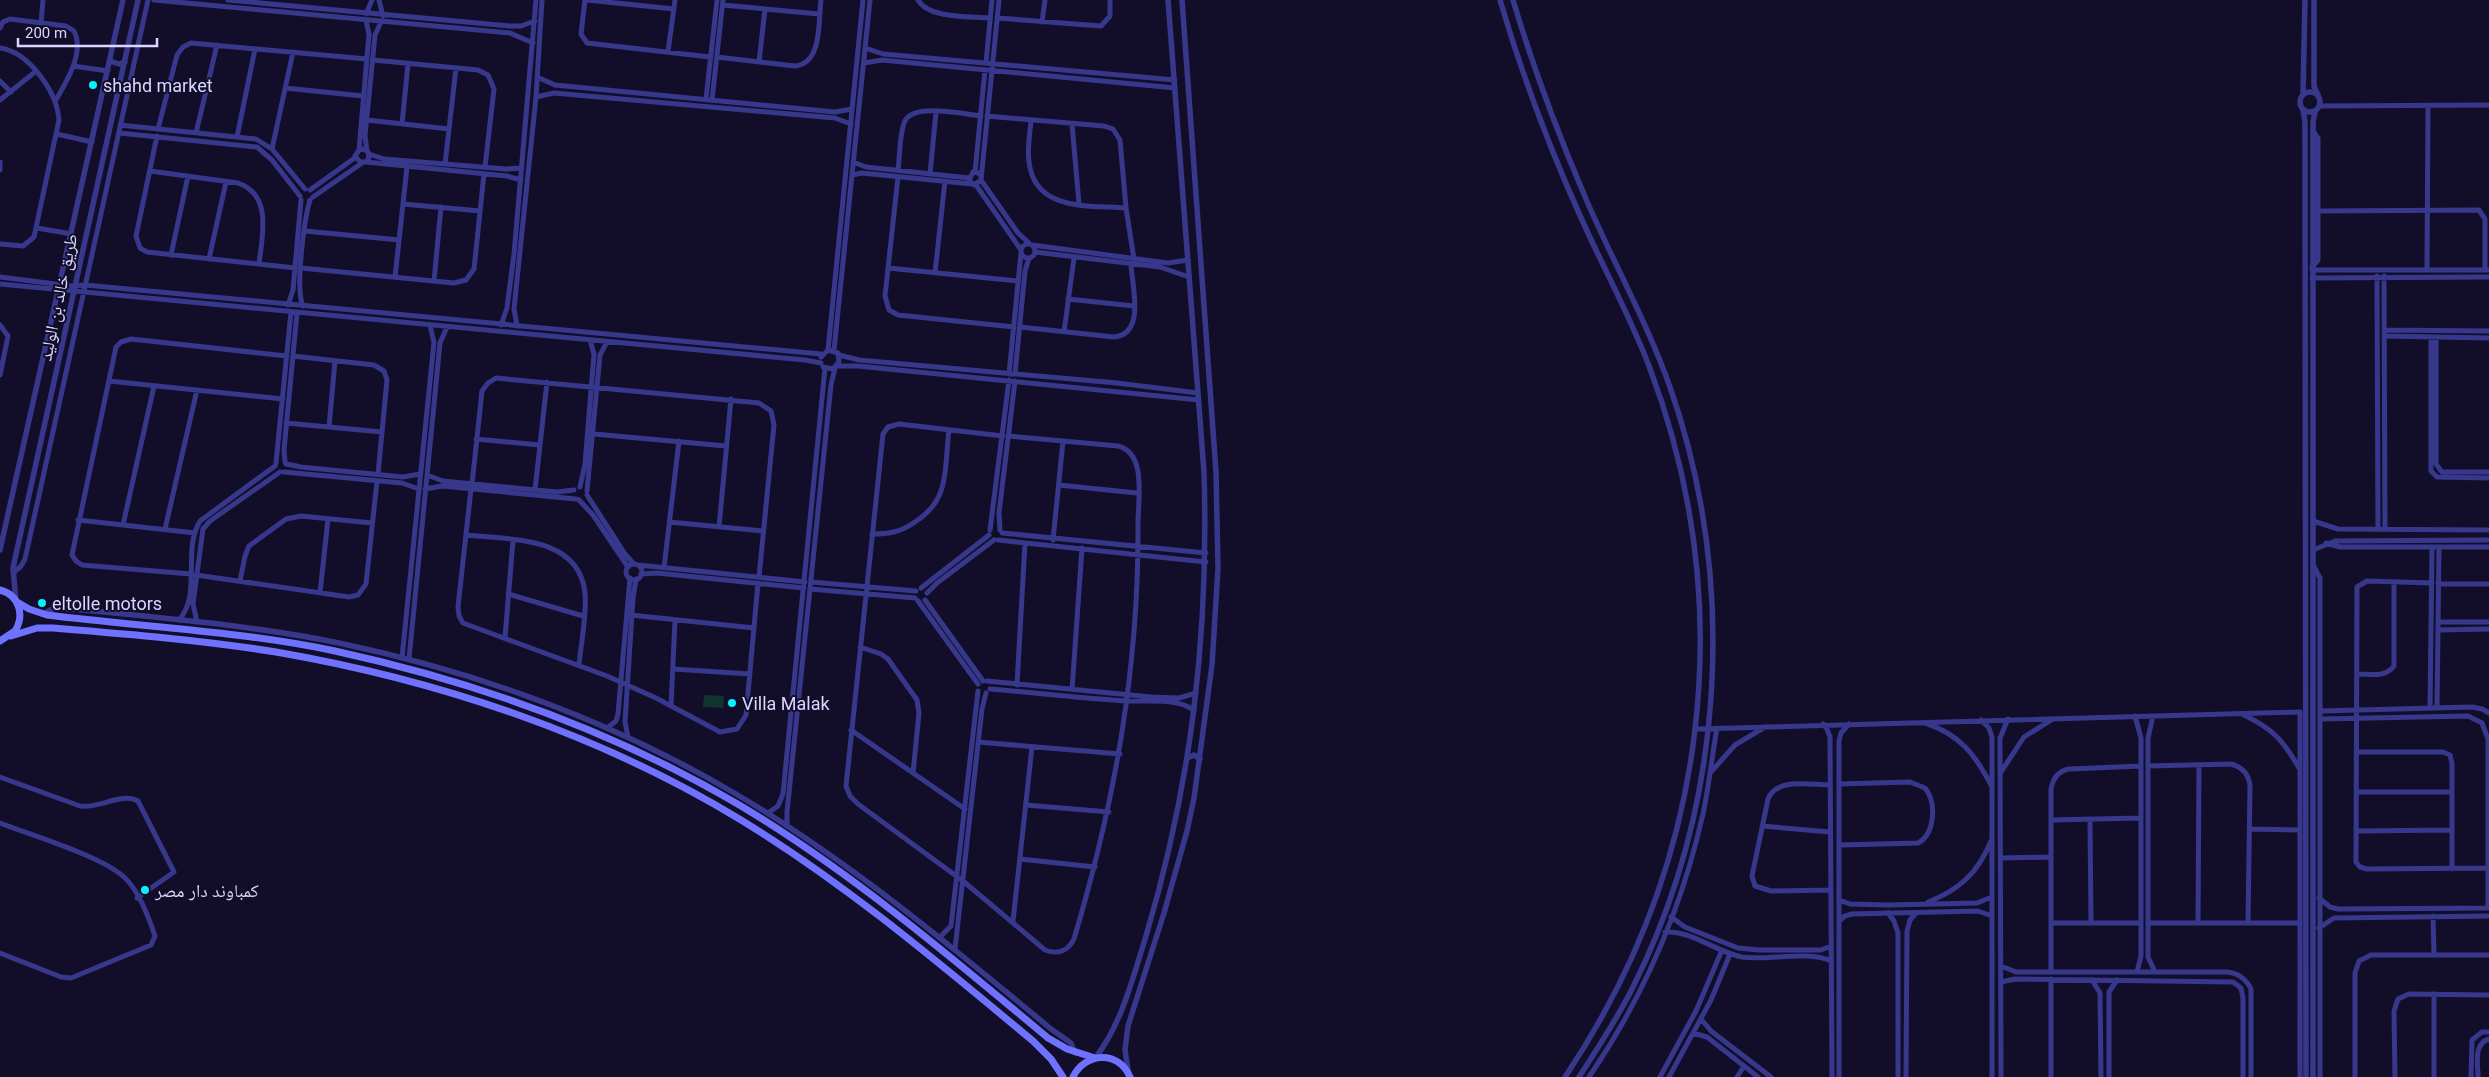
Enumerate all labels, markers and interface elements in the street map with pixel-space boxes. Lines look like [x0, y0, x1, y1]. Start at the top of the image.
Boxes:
scale bar [18, 15, 156, 47]
text: 200 m [25, 24, 67, 42]
place label: shahd market [103, 75, 213, 96]
marker: shahd market [87, 79, 99, 91]
street label: طريق خالد بن الوليد [34, 231, 83, 363]
place label: eltolle motors [52, 593, 162, 614]
marker: eltolle motors [36, 597, 48, 609]
place label: Villa Malak [742, 693, 831, 714]
marker: Villa Malak [726, 697, 738, 709]
place label: كمباوند دار مصر [154, 880, 259, 901]
marker: كمباوند دار مصر [139, 884, 151, 896]

